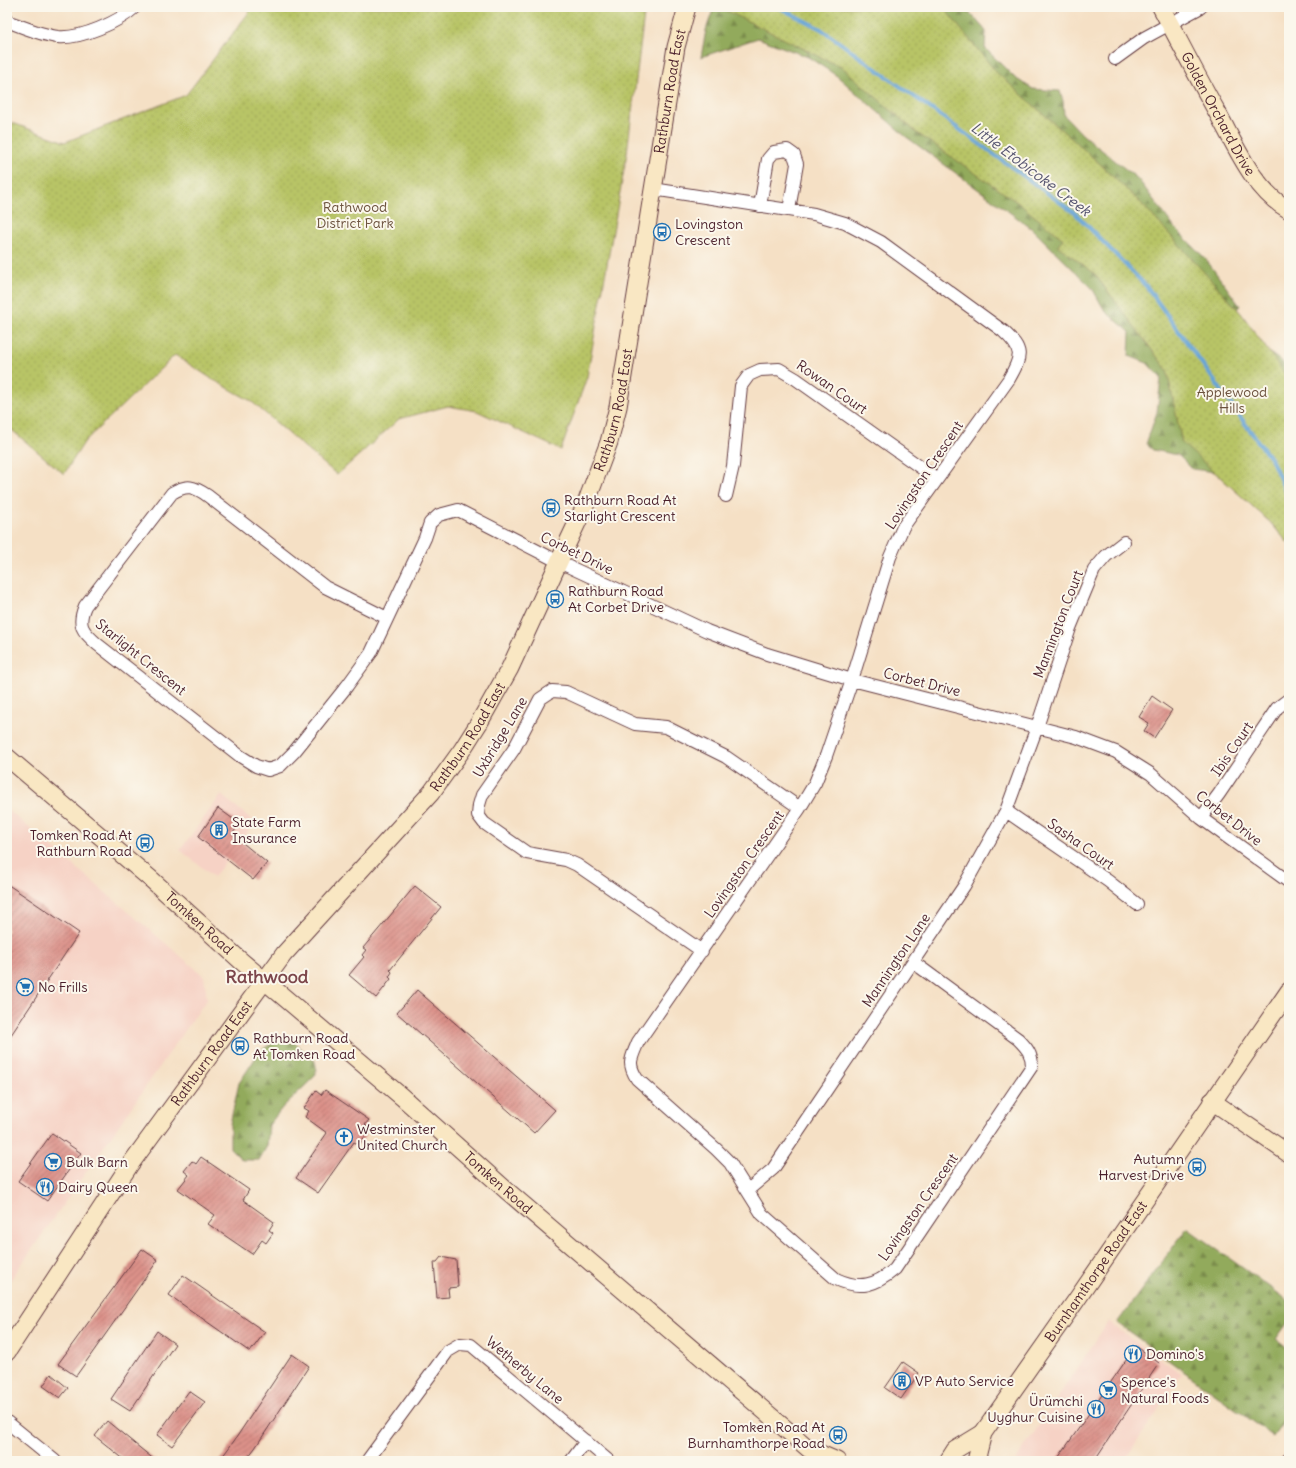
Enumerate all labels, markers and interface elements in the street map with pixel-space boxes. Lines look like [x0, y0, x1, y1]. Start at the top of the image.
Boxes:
street label: Rathburn Road East [650, 27, 690, 155]
street label: Golden Orchard Drive [1177, 49, 1259, 179]
water label: Little Etobicoke Creek [967, 118, 1096, 221]
park label: Rathwood District Park [316, 198, 394, 232]
place label: Lovingston Crescent [675, 215, 743, 249]
bus stop icon: Lovingston Crescent [652, 222, 672, 242]
street label: Rathburn Road East [590, 347, 636, 474]
street label: Rowan Court [793, 356, 871, 418]
park label: Applewood Hills [1197, 383, 1267, 417]
street label: Lovingston Crescent [881, 417, 967, 533]
place label: Rathburn Road At Starlight Crescent [564, 491, 677, 525]
bus stop icon: Rathburn Road At Starlight Crescent [541, 498, 561, 518]
street label: Corbet Drive [538, 528, 616, 578]
street label: Mannington Court [1029, 567, 1087, 680]
place label: Rathburn Road At Corbet Drive [568, 582, 664, 616]
bus stop icon: Rathburn Road At Corbet Drive [545, 589, 565, 609]
street label: Starlight Crescent [92, 615, 190, 699]
street label: Corbet Drive [881, 664, 963, 700]
street label: Rathburn Road East [426, 679, 509, 795]
street label: Uxbridge Lane [469, 693, 531, 781]
street label: Ibis Court [1207, 718, 1257, 780]
street label: Corbet Drive [1192, 787, 1266, 849]
street label: Lovingston Crescent [700, 807, 788, 921]
place label: State Farm Insurance [232, 813, 301, 847]
street label: Sasha Court [1044, 815, 1118, 874]
building icon: State Farm Insurance [209, 820, 229, 840]
place label: Tomken Road At Rathburn Road [30, 826, 132, 860]
bus stop icon: Tomken Road At Rathburn Road [135, 833, 155, 853]
street label: Tomken Road [162, 888, 237, 958]
street label: Mannington Lane [858, 909, 934, 1011]
district label: Rathwood [226, 965, 309, 988]
supermarket icon: No Frills [15, 977, 35, 997]
place label: No Frills [38, 978, 88, 996]
street label: Rathburn Road East [167, 997, 256, 1110]
place label: Rathburn Road At Tomken Road [253, 1029, 355, 1063]
bus stop icon: Rathburn Road At Tomken Road [230, 1036, 250, 1056]
place label: Westminster United Church [357, 1120, 448, 1154]
church icon: Westminster United Church [334, 1127, 354, 1147]
street label: Tomken Road [460, 1148, 536, 1218]
street label: Lovingston Crescent [874, 1150, 962, 1264]
place label: Autumn Harvest Drive [1098, 1150, 1184, 1184]
supermarket icon: Bulk Barn [43, 1152, 63, 1172]
place label: Bulk Barn [66, 1153, 128, 1171]
bus stop icon: Autumn Harvest Drive [1187, 1157, 1207, 1177]
restaurant icon: Dairy Queen [35, 1177, 55, 1197]
place label: Dairy Queen [58, 1178, 138, 1196]
street label: Burnhamthorpe Road East [1041, 1197, 1151, 1346]
street label: Wetherby Lane [482, 1332, 568, 1408]
restaurant icon: Domino's [1123, 1344, 1143, 1364]
place label: Domino's [1146, 1345, 1204, 1363]
building icon: VP Auto Service [892, 1371, 912, 1391]
place label: VP Auto Service [915, 1372, 1014, 1390]
place label: Spence's Natural Foods [1121, 1373, 1209, 1407]
supermarket icon: Spence's Natural Foods [1098, 1380, 1118, 1400]
place label: Ürümchi Uyghur Cuisine [987, 1392, 1083, 1426]
restaurant icon: Ürümchi Uyghur Cuisine [1086, 1399, 1106, 1419]
place label: Tomken Road At Burnhamthorpe Road [688, 1418, 825, 1452]
bus stop icon: Tomken Road At Burnhamthorpe Road [828, 1425, 848, 1445]

